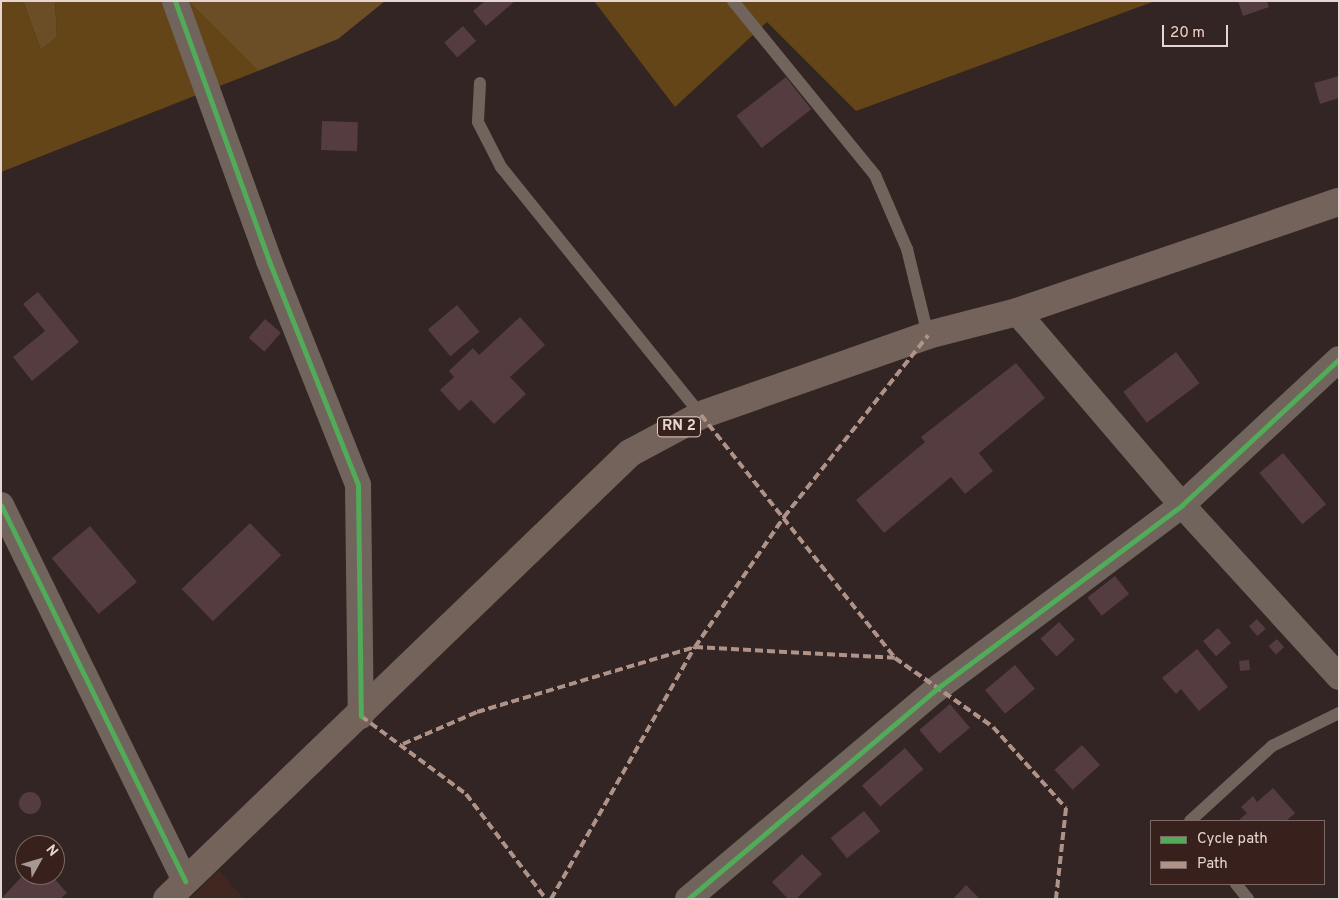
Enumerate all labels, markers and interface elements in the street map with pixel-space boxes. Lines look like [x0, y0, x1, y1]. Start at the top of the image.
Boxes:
scale bar [1165, 15, 1231, 47]
text: 20 m [1170, 24, 1205, 43]
road number: RN 2 [656, 414, 702, 440]
legend [1150, 820, 1325, 885]
text: Cycle path [1197, 830, 1268, 849]
north arrow [15, 835, 65, 885]
text: N [41, 842, 61, 860]
text: Path [1197, 855, 1228, 874]

